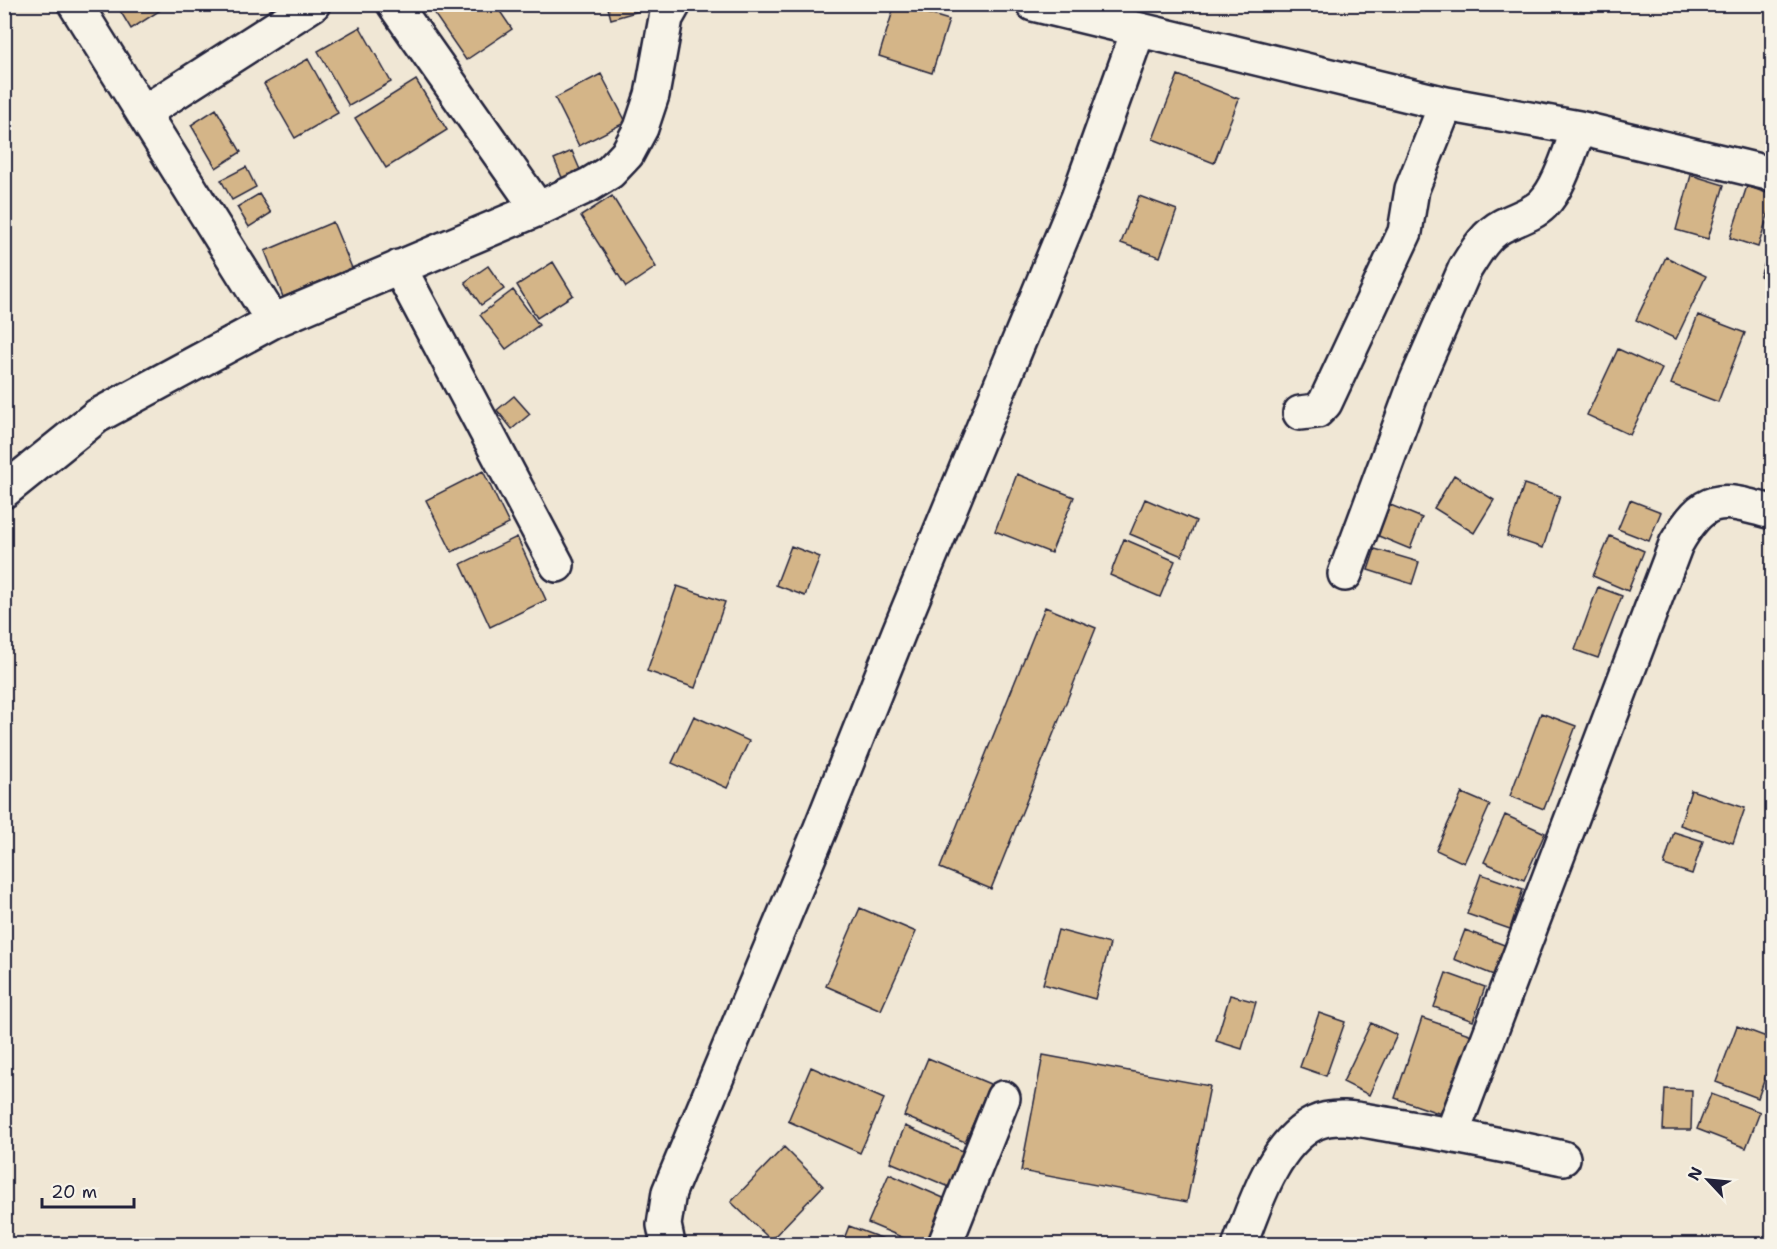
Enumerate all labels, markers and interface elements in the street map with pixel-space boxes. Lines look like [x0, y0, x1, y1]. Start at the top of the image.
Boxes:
north arrow [1678, 1150, 1738, 1210]
text: N [1683, 1163, 1707, 1184]
scale bar [42, 1171, 134, 1209]
text: 20 m [51, 1180, 97, 1204]

